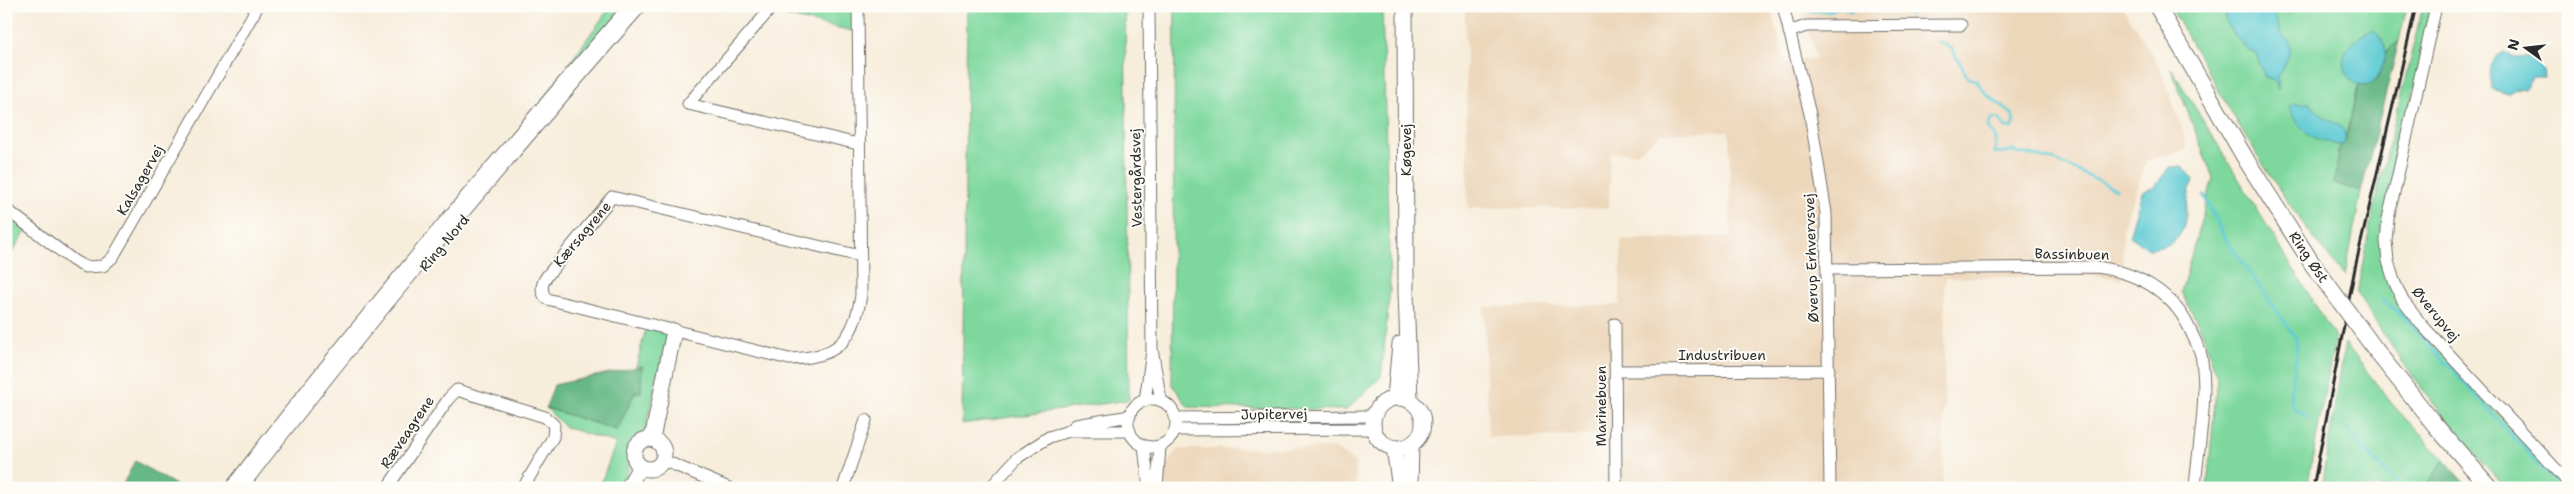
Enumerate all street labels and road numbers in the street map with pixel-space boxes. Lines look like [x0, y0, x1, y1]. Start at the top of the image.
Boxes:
street label: Køgevej [1397, 124, 1415, 176]
street label: Vestergårdsvej [1126, 128, 1146, 228]
street label: Kalsagervej [113, 142, 167, 218]
street label: Øverup Erhvervsvej [1800, 193, 1822, 323]
street label: Kærsagrene [549, 197, 615, 271]
street label: Ring Nord [415, 211, 473, 275]
street label: Ring Øst [2285, 228, 2333, 286]
street label: Bassinbuen [2034, 244, 2110, 264]
street label: Øverupvej [2408, 283, 2464, 345]
street label: Industribuen [1678, 346, 1766, 364]
street label: Marinebuen [1592, 365, 1610, 446]
street label: Ræveagrene [376, 392, 438, 472]
street label: Jupitervej [1241, 404, 1307, 424]

